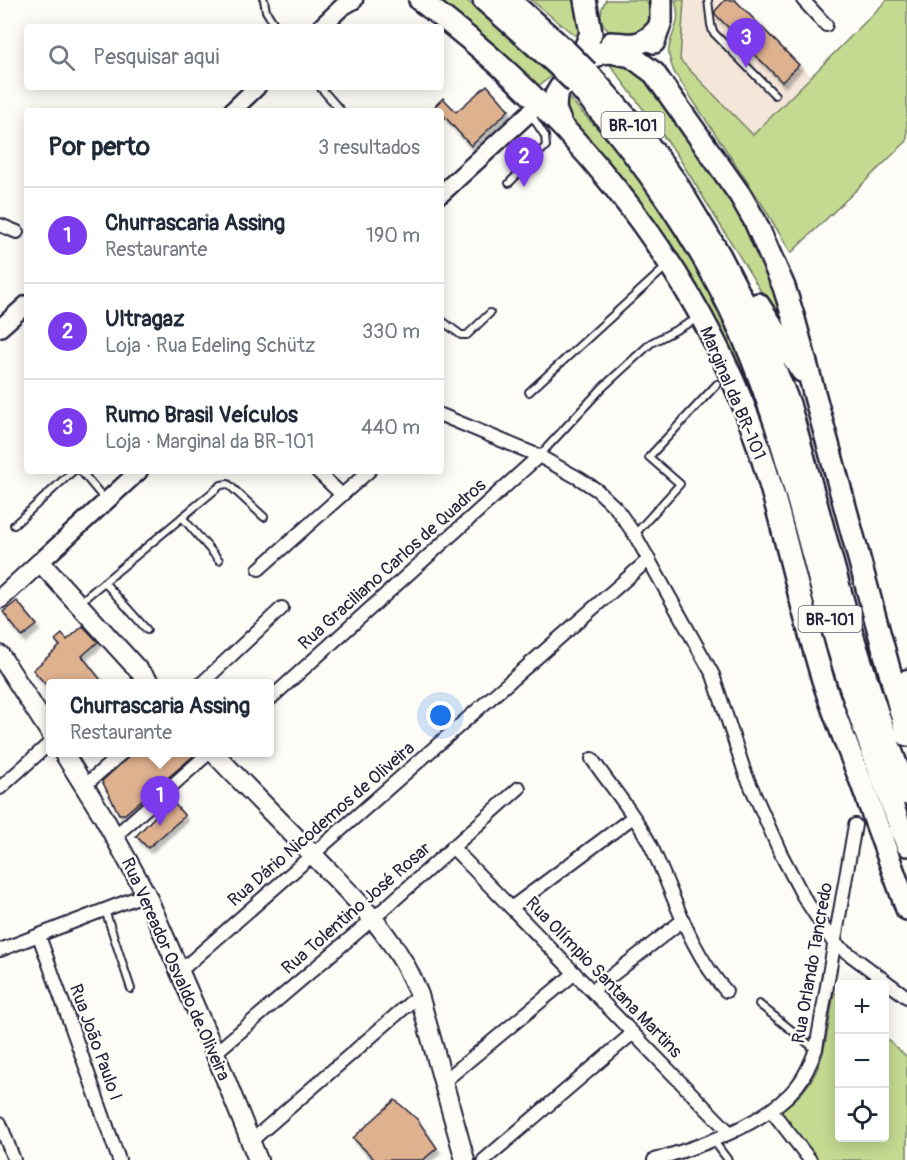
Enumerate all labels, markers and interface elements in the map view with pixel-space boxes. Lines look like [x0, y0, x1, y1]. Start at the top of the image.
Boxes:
pin: 3 [726, 19, 766, 68]
search box [24, 24, 444, 90]
icon: search [45, 41, 78, 74]
text: Pesquisar aqui [93, 43, 219, 71]
road number: BR-101 [602, 112, 664, 138]
text: Por perto [48, 131, 150, 163]
text: 3 resultados [318, 135, 420, 160]
pin: 2 [504, 138, 544, 187]
text: Churrascaria Assing [105, 209, 285, 237]
text: 1 [64, 223, 71, 248]
text: 190 m [366, 223, 420, 248]
text: Restaurante [105, 237, 207, 262]
text: Ultragaz [105, 305, 185, 333]
text: 2 [62, 319, 73, 344]
text: 330 m [362, 319, 420, 344]
street label: Marginal da BR-101 [694, 323, 771, 463]
text: Loja · Rua Edeling Schütz [105, 333, 315, 358]
text: Rumo Brasil Veículos [105, 401, 298, 429]
text: 3 [62, 415, 73, 440]
text: 440 m [361, 415, 420, 440]
text: Loja · Marginal da BR-101 [105, 429, 314, 454]
street label: Rua Graciliano Carlos de Quadros [294, 474, 491, 655]
road number: BR-101 [798, 606, 862, 632]
popup [46, 679, 274, 757]
text: Churrascaria Assing [70, 692, 250, 720]
your location [426, 701, 455, 730]
text: Restaurante [70, 720, 172, 745]
street label: Rua Dário Nicodemos de Oliveira [223, 737, 420, 912]
pin: 1 [140, 776, 180, 826]
street label: Rua Tolentino José Rosar [277, 837, 436, 980]
street label: Rua Vereador Osvaldo de Oliveira [116, 854, 235, 1084]
street label: Rua Orlando Tancredo [787, 880, 838, 1045]
street label: Rua Olímpio Santana Martins [520, 892, 687, 1063]
map controls [835, 980, 889, 1142]
button: + [835, 980, 889, 1034]
street label: Rua João Paulo I [64, 981, 127, 1103]
button: − [835, 1034, 889, 1088]
button: locate [835, 1088, 889, 1142]

